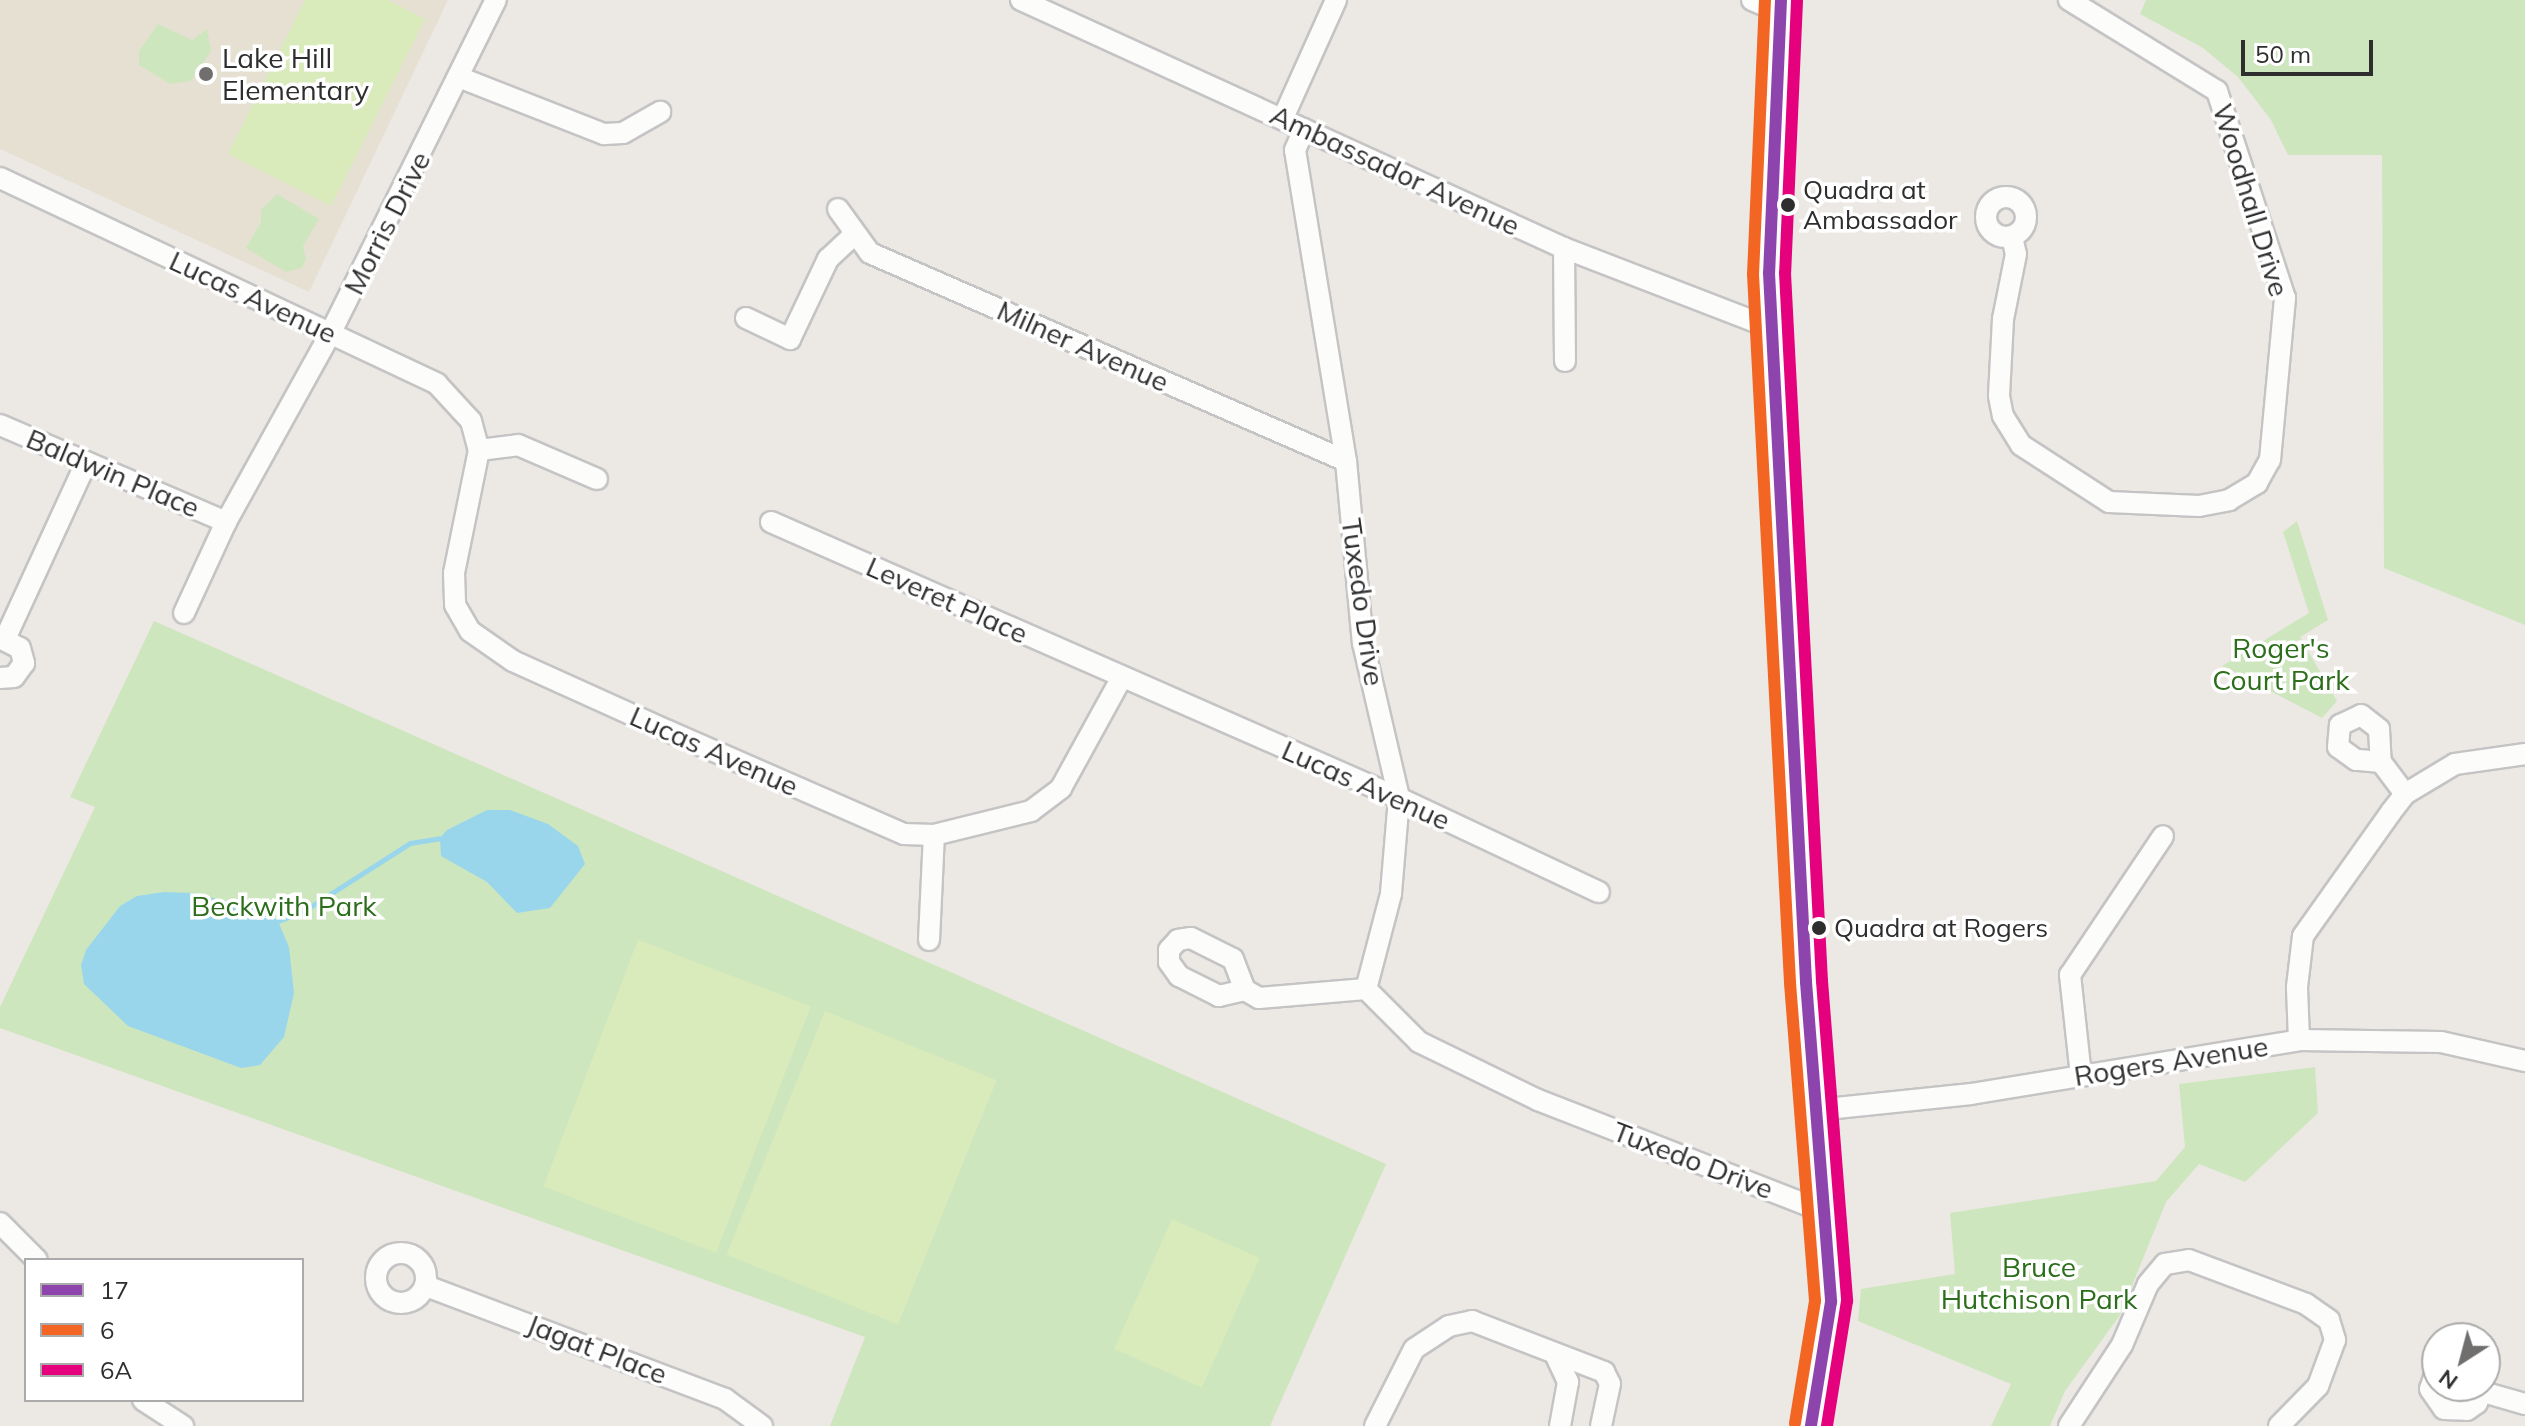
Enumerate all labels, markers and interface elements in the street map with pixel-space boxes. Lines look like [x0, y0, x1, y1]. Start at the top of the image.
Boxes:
scale bar [2245, 24, 2377, 74]
text: 50 m [2255, 39, 2311, 69]
place label: Lake Hill Elementary [222, 41, 369, 107]
marker: Lake Hill Elementary [197, 65, 215, 83]
street label: Ambassador Avenue [1265, 97, 1525, 243]
street label: Woodhall Drive [2206, 100, 2296, 300]
street label: Morris Drive [337, 146, 437, 300]
place label: Quadra at Ambassador [1803, 174, 1957, 236]
marker: Quadra at Ambassador [1780, 197, 1796, 213]
street label: Lucas Avenue [164, 244, 342, 350]
street label: Milner Avenue [992, 293, 1174, 399]
street label: Baldwin Place [22, 421, 204, 525]
street label: Tuxedo Drive [1335, 516, 1391, 688]
street label: Leveret Place [861, 549, 1033, 651]
park label: Roger's Court Park [2212, 631, 2350, 697]
street label: Lucas Avenue [625, 699, 803, 803]
street label: Lucas Avenue [1277, 733, 1455, 837]
park label: Beckwith Park [191, 889, 377, 923]
place label: Quadra at Rogers [1834, 912, 2048, 944]
marker: Quadra at Rogers [1811, 920, 1827, 936]
street label: Rogers Avenue [2072, 1029, 2270, 1093]
street label: Tuxedo Drive [1608, 1114, 1778, 1206]
park label: Bruce Hutchison Park [1941, 1250, 2137, 1316]
legend [24, 1258, 304, 1402]
text: 17 [100, 1275, 129, 1305]
street label: Jagat Place [522, 1307, 672, 1391]
text: 6 [100, 1315, 114, 1345]
north arrow [2421, 1322, 2501, 1402]
text: 6A [100, 1355, 132, 1385]
text: N [2433, 1364, 2463, 1396]

